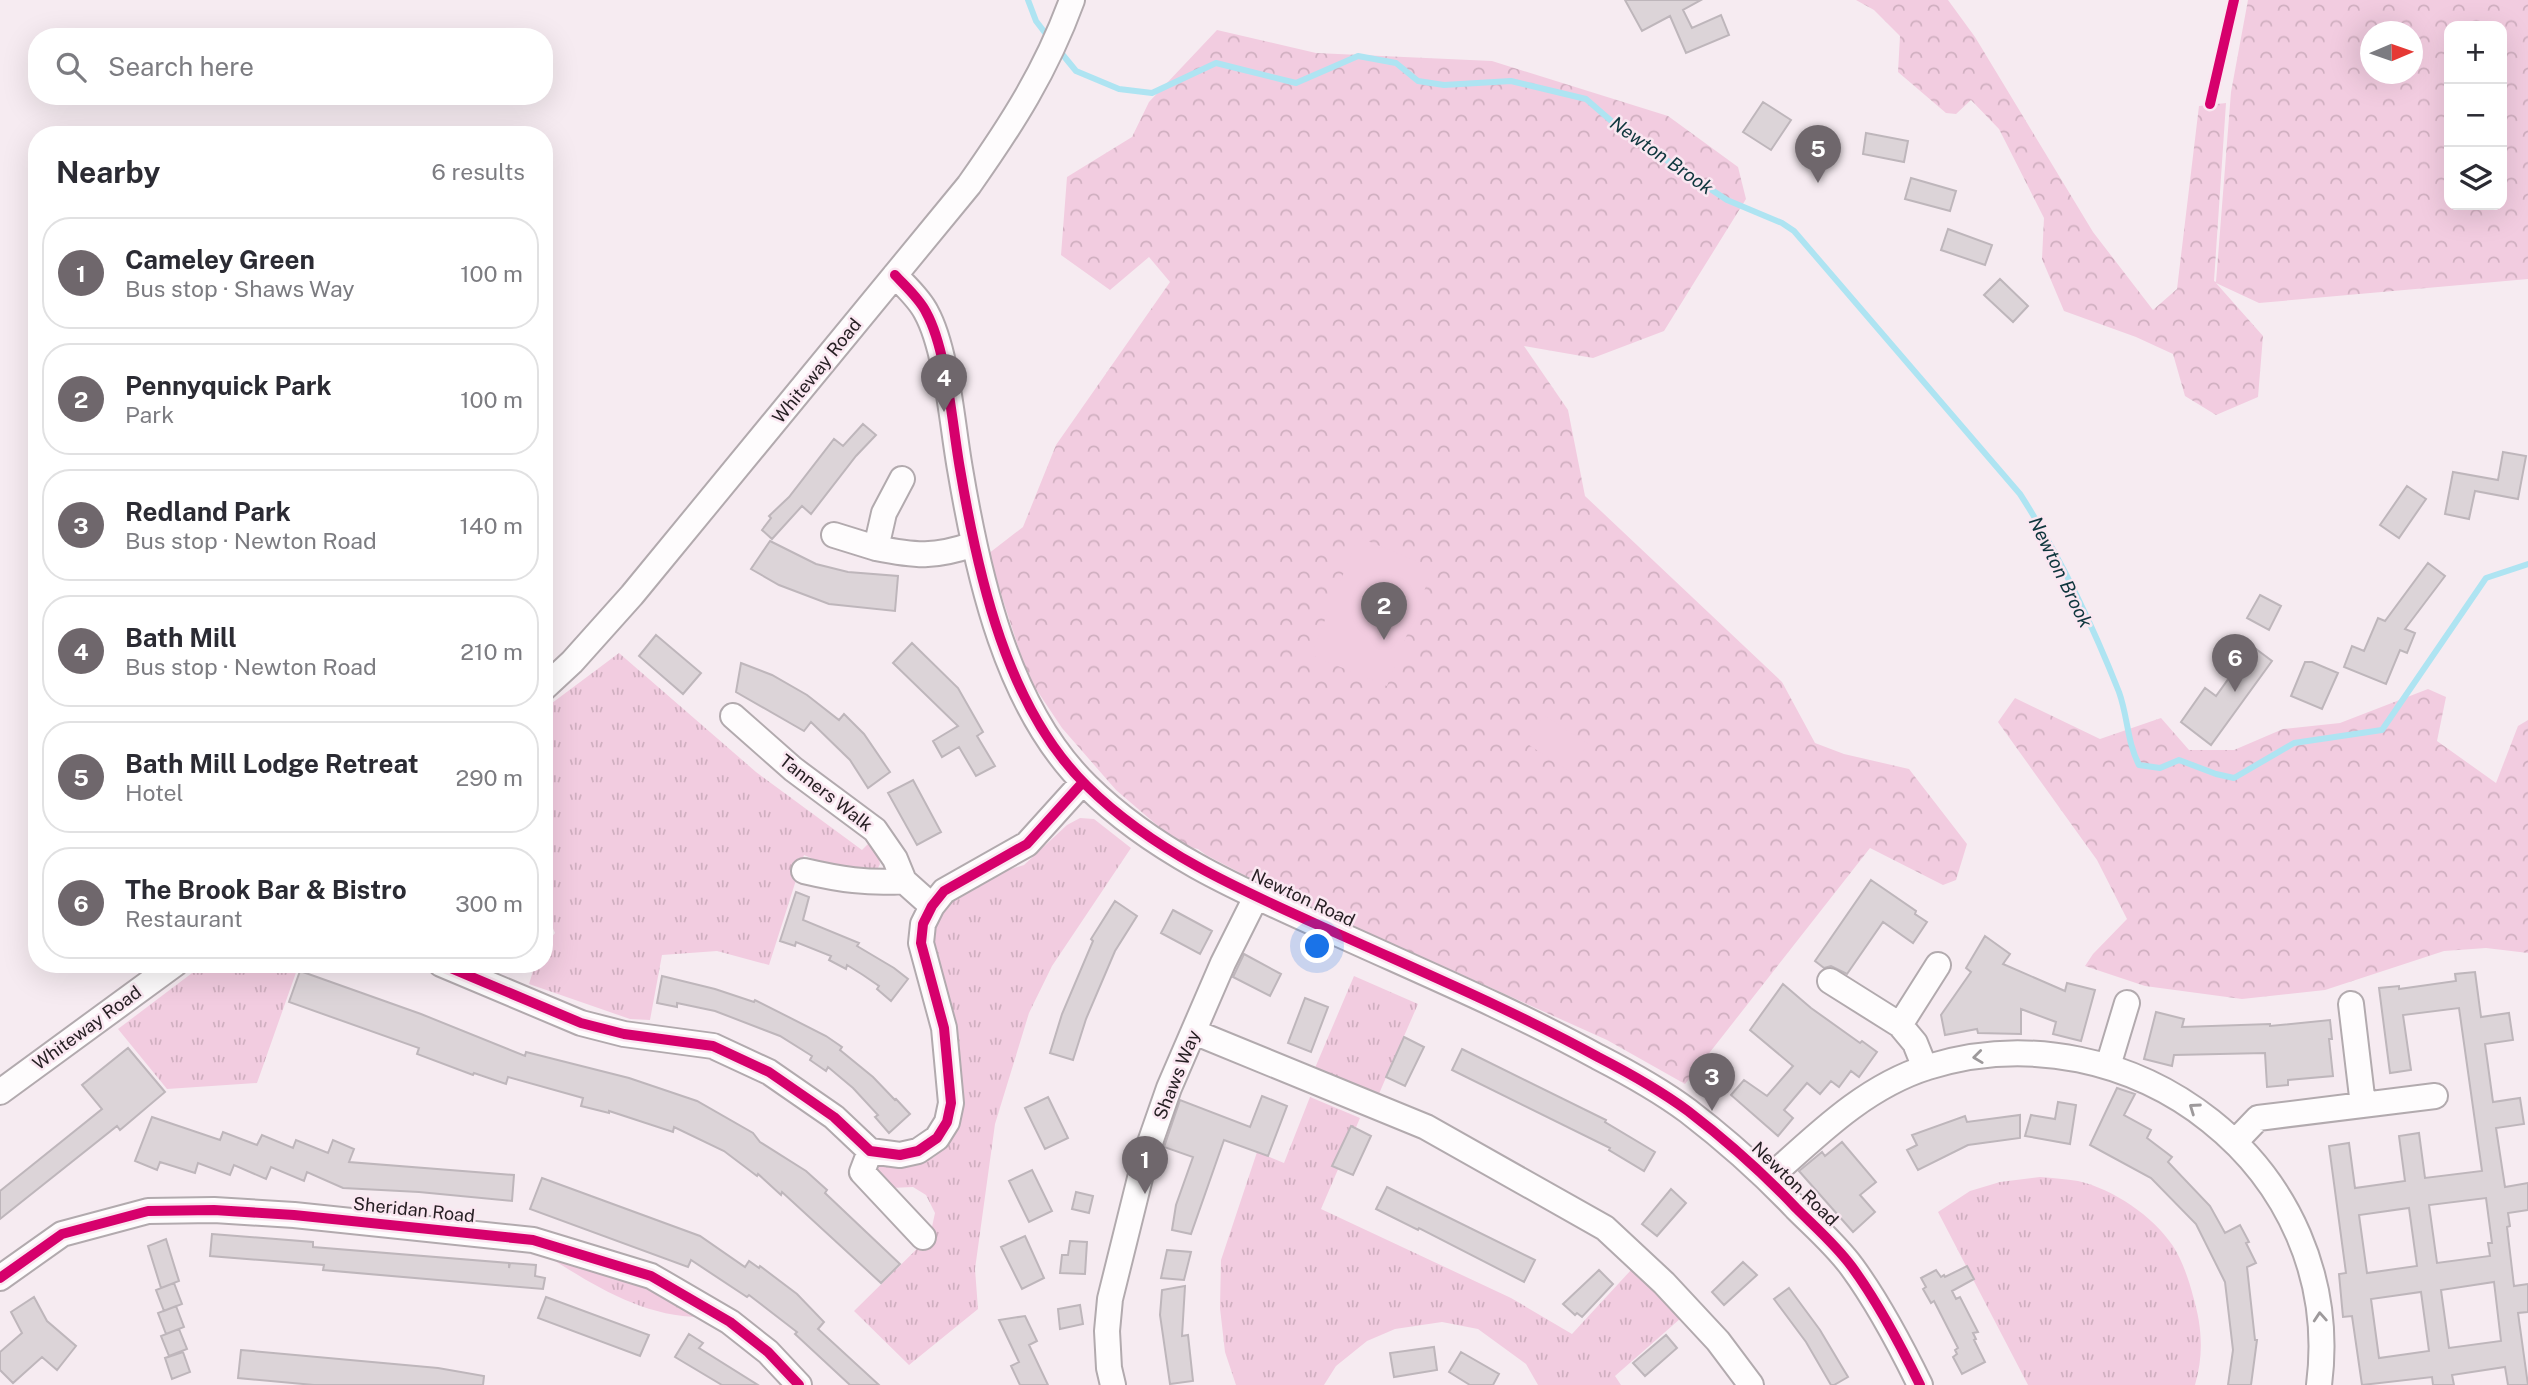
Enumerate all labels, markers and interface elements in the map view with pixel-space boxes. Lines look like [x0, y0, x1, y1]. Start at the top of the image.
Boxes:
north arrow [2360, 21, 2423, 84]
map controls [2444, 21, 2507, 210]
button: + [2444, 21, 2507, 84]
search box [28, 28, 553, 105]
icon: search [52, 48, 90, 86]
text: Search here [108, 51, 254, 82]
button: − [2444, 84, 2507, 147]
water label: Newton Brook [1606, 111, 1718, 199]
pin: 5 [1795, 125, 1841, 183]
button: layers [2444, 147, 2507, 210]
text: Nearby [56, 154, 160, 190]
text: 6 results [432, 158, 525, 185]
text: Cameley Green [125, 244, 315, 275]
text: 1 [76, 260, 86, 287]
text: 100 m [460, 260, 523, 287]
text: Bus stop · Shaws Way [125, 275, 355, 302]
street label: Whiteway Road [768, 314, 865, 427]
pin: 4 [921, 354, 967, 412]
text: Pennyquick Park [125, 370, 332, 401]
text: 2 [74, 386, 88, 413]
text: 100 m [460, 386, 523, 413]
text: Park [125, 401, 174, 428]
text: Redland Park [125, 496, 291, 527]
text: 3 [73, 512, 89, 539]
text: 140 m [460, 512, 523, 539]
water label: Newton Brook [2025, 513, 2098, 632]
text: Bus stop · Newton Road [125, 527, 377, 554]
pin: 2 [1361, 582, 1407, 640]
text: Bath Mill [125, 622, 237, 653]
pin: 6 [2212, 634, 2258, 692]
text: 4 [73, 638, 89, 665]
text: 210 m [460, 638, 523, 665]
text: Bus stop · Newton Road [125, 653, 377, 680]
text: Bath Mill Lodge Retreat [125, 748, 419, 779]
street label: Tanners Walk [776, 750, 877, 835]
text: 5 [73, 764, 89, 791]
text: 290 m [456, 764, 523, 791]
text: Hotel [125, 779, 184, 806]
street label: Newton Road [1248, 864, 1358, 931]
text: The Brook Bar & Bistro [125, 874, 407, 905]
text: 6 [73, 890, 89, 917]
text: 300 m [455, 890, 523, 917]
text: Restaurant [125, 905, 243, 932]
your location [1300, 929, 1334, 963]
street label: Whiteway Road [28, 981, 145, 1074]
street label: Shaws Way [1149, 1027, 1204, 1123]
one-way arrow [1972, 1050, 1984, 1065]
pin: 3 [1689, 1053, 1735, 1111]
one-way arrow [2189, 1104, 2202, 1116]
pin: 1 [1122, 1136, 1168, 1194]
street label: Newton Road [1748, 1137, 1843, 1230]
street label: Sheridan Road [352, 1193, 476, 1226]
one-way arrow [2313, 1311, 2328, 1322]

